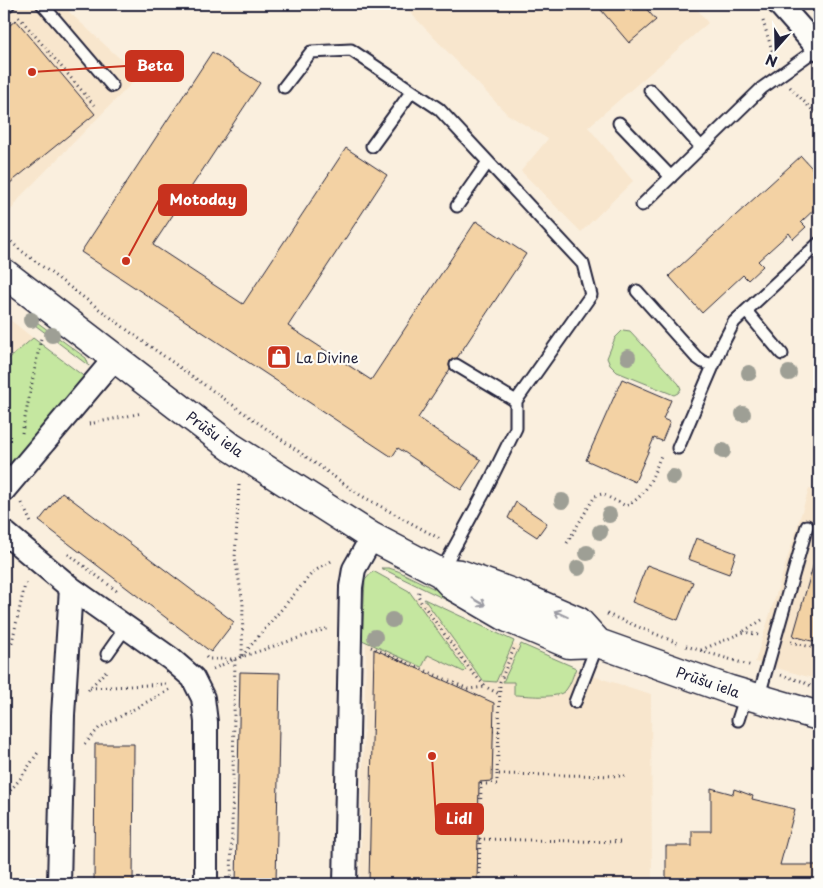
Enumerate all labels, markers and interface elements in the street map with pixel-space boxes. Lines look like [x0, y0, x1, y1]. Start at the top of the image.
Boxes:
north arrow [750, 22, 800, 72]
text: N [763, 49, 780, 72]
callout: Beta [126, 51, 183, 81]
text: Beta [137, 53, 173, 76]
callout: Motoday [159, 185, 246, 215]
text: Motoday [170, 187, 237, 210]
shop icon: La Divine [266, 344, 292, 370]
place label: La Divine [296, 347, 359, 368]
street label: Prūšu iela [182, 406, 248, 462]
one-way arrow [472, 597, 486, 607]
one-way arrow [554, 608, 569, 618]
street label: Prūšu iela [673, 661, 743, 703]
callout: Lidl [436, 804, 483, 834]
text: Lidl [446, 806, 472, 829]

